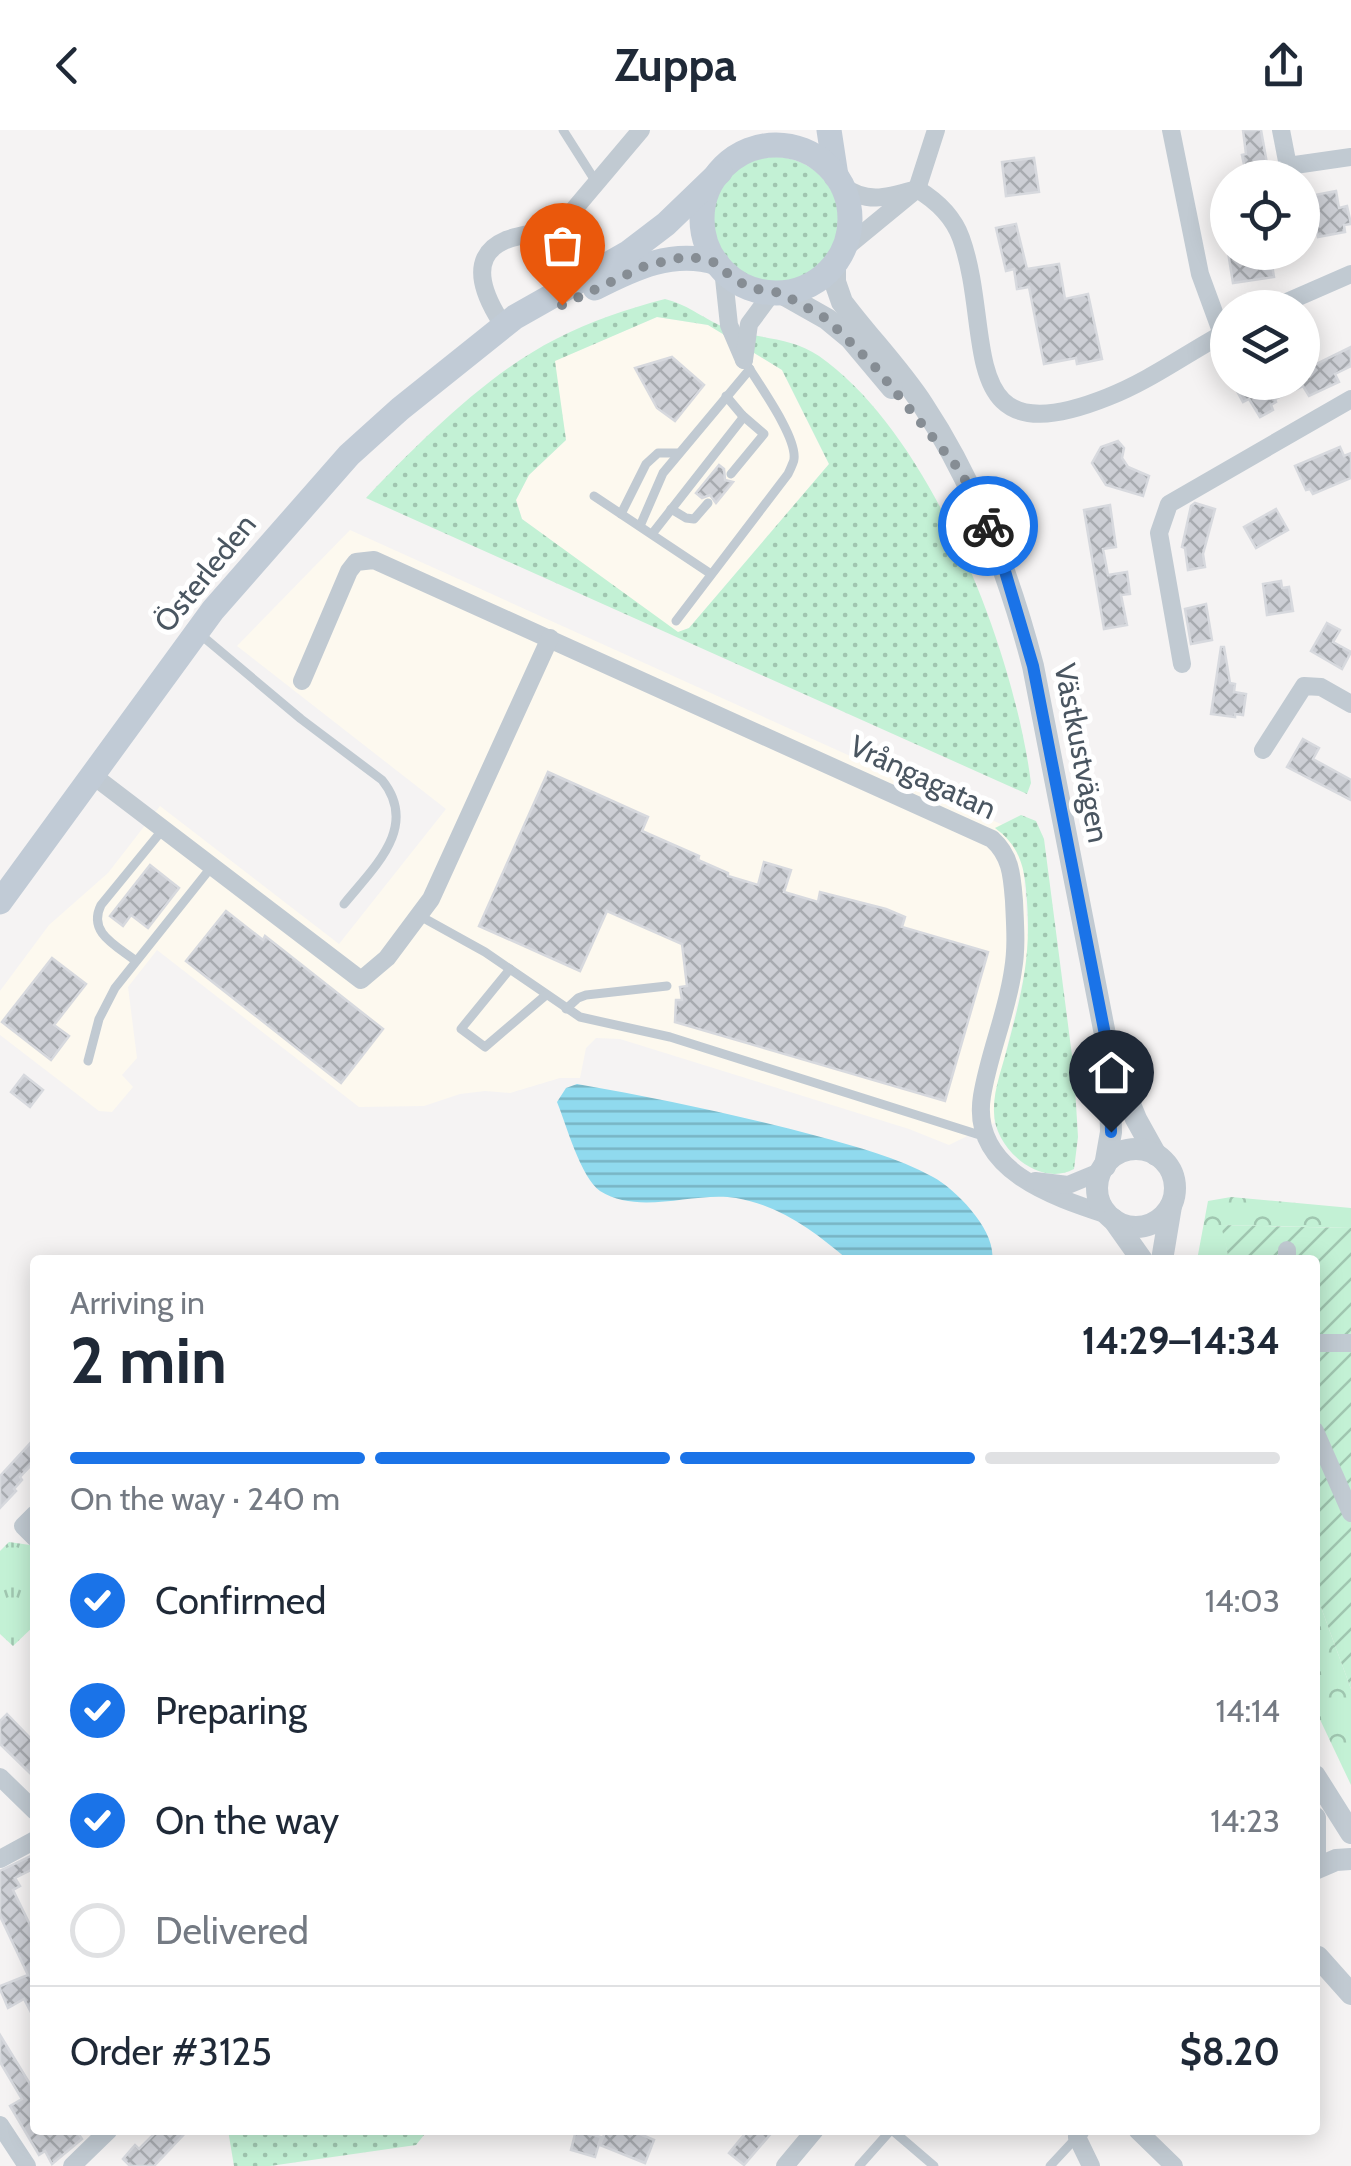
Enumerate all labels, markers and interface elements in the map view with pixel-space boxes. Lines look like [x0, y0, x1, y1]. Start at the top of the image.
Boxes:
icon: back [40, 38, 95, 93]
text: Zuppa [614, 38, 737, 92]
icon: share [1256, 38, 1311, 93]
map controls [1210, 160, 1320, 400]
button: locate [1210, 160, 1320, 270]
pin [520, 203, 605, 306]
icon: bag [535, 218, 590, 273]
button: layers [1210, 290, 1320, 400]
courier [938, 476, 1038, 576]
icon: bike [961, 499, 1016, 554]
street label: Österleden [146, 506, 264, 640]
street label: Västkustvägen [1046, 660, 1118, 846]
street label: Vrångagatan [844, 727, 1002, 827]
pin [1069, 1030, 1154, 1133]
icon: home [1084, 1045, 1139, 1100]
text: Arriving in [70, 1283, 205, 1322]
text: 14:29–14:34 [1082, 1317, 1280, 1364]
text: 2 min [70, 1320, 227, 1399]
text: On the way · 240 m [70, 1479, 340, 1518]
icon: check [70, 1573, 125, 1628]
text: Confirmed [155, 1577, 326, 1624]
text: 14:03 [1205, 1581, 1280, 1620]
icon: check [70, 1683, 125, 1738]
text: Preparing [155, 1687, 307, 1734]
text: 14:14 [1215, 1691, 1280, 1730]
icon: check [70, 1793, 125, 1848]
text: On the way [155, 1797, 339, 1844]
text: 14:23 [1210, 1801, 1280, 1840]
text: Delivered [155, 1907, 309, 1954]
text: Order #3125 [70, 2028, 272, 2075]
text: $8.20 [1180, 2028, 1280, 2075]

